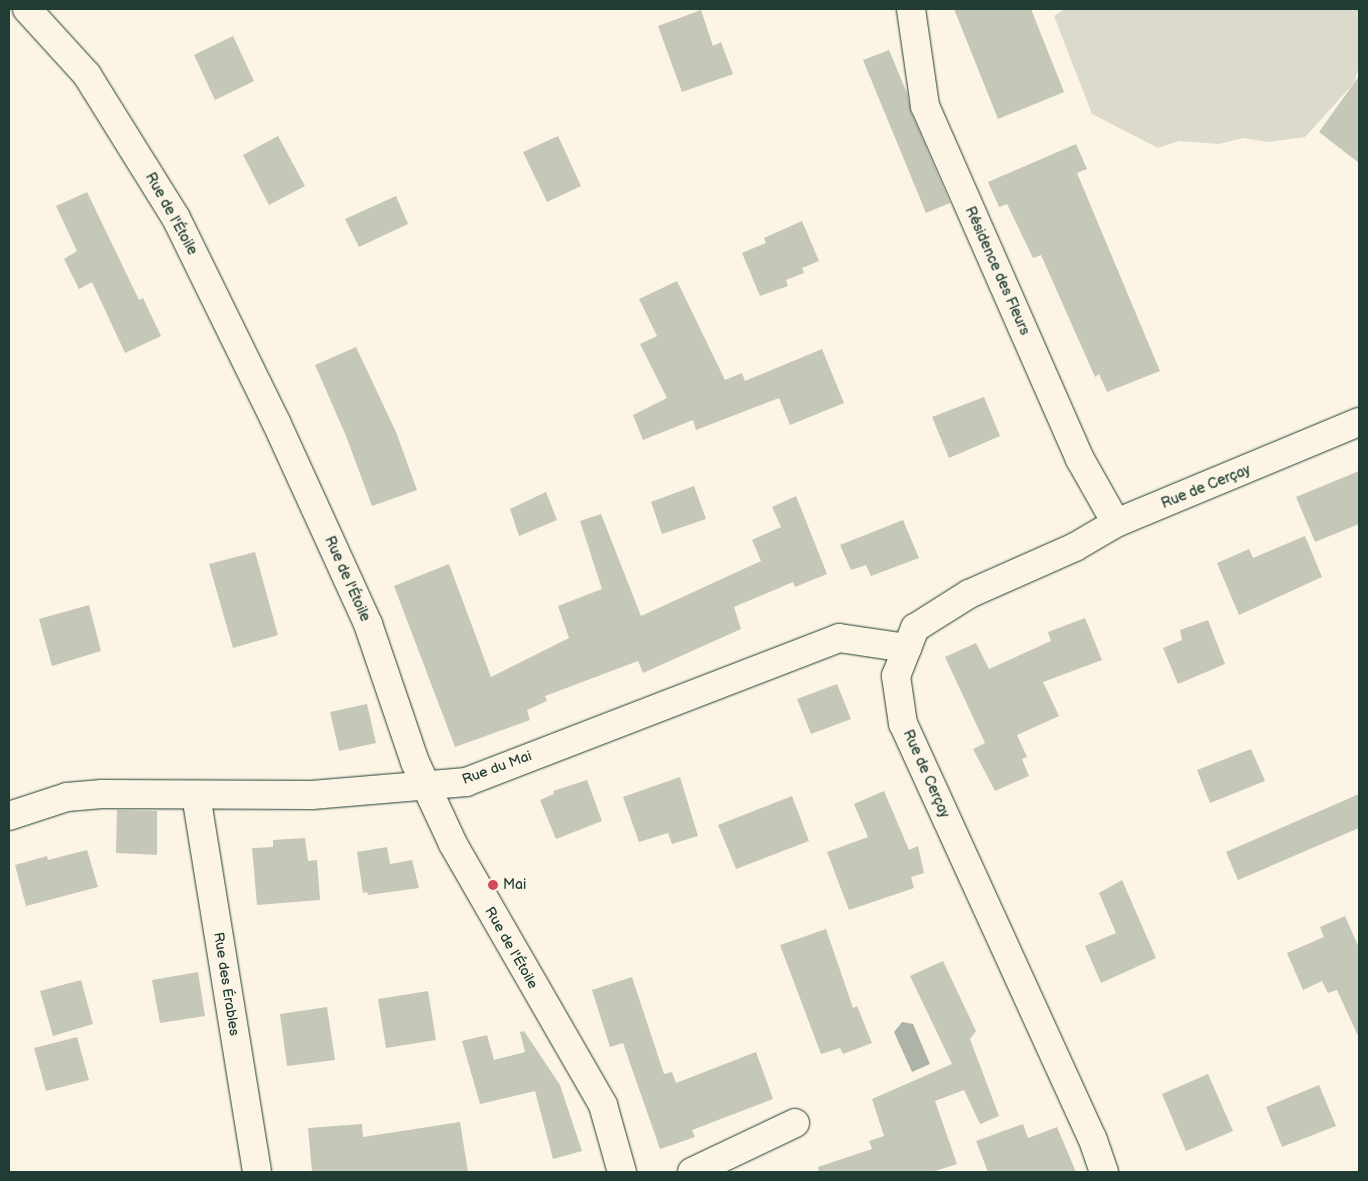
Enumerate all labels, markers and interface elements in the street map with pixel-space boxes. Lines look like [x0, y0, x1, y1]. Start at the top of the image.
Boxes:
street label: Rue de l'Étoile [141, 170, 201, 258]
street label: Résidence des Fleurs [961, 204, 1033, 338]
street label: Rue de Cerçay [1159, 461, 1253, 513]
street label: Rue de l'Étoile [321, 534, 373, 624]
street label: Rue de Cerçay [899, 727, 953, 821]
street label: Rue du Mai [460, 748, 534, 788]
place label: Mai [503, 877, 526, 893]
marker: Mai [487, 879, 499, 891]
street label: Rue de l'Étoile [481, 904, 541, 992]
street label: Rue des Érables [210, 931, 242, 1037]

